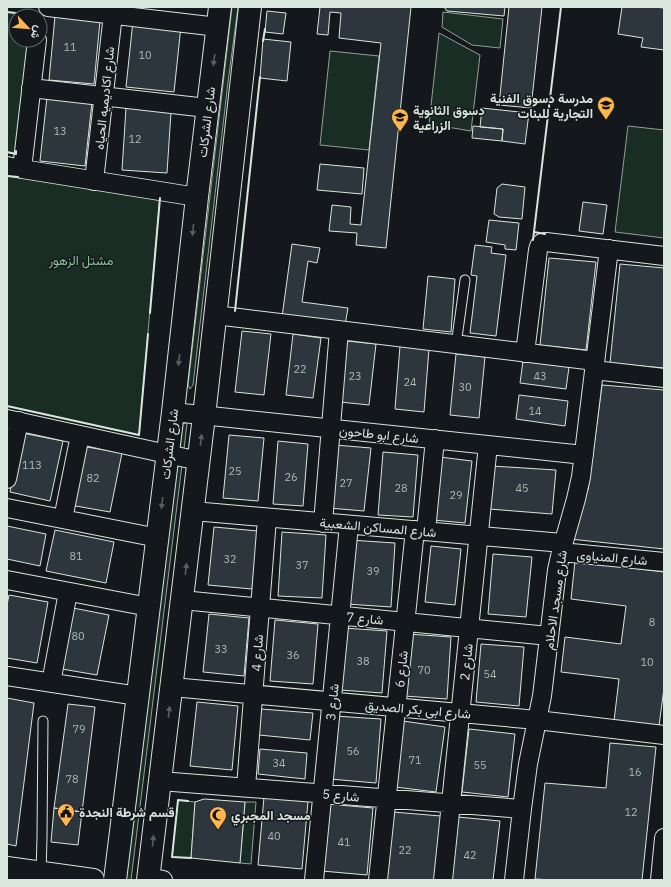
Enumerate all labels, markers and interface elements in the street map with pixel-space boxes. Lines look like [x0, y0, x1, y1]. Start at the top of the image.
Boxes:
north arrow [8, 8, 48, 48]
text: ش [28, 23, 46, 41]
house number: 11 [63, 40, 77, 54]
street label: شارع اكاديميه الحياه [91, 46, 119, 150]
house number: 10 [138, 48, 152, 62]
one-way arrow [211, 54, 217, 66]
street label: شارع الشركات [194, 86, 220, 159]
place label: مدرسة دسوق الفنية التجارية للبنات [490, 90, 593, 122]
school or university icon: مدرسة دسوق الفنية التجارية للبنات [596, 95, 616, 120]
place label: دسوق الثانوية الزراعية [413, 102, 485, 134]
school or university icon: دسوق الثانوية الزراعية [390, 107, 410, 132]
house number: 13 [53, 124, 67, 138]
house number: 12 [128, 132, 142, 146]
one-way arrow [190, 224, 196, 236]
park label: مشتل الزهور [48, 252, 113, 269]
one-way arrow [176, 354, 182, 366]
house number: 22 [293, 362, 307, 376]
house number: 23 [348, 369, 362, 383]
house number: 43 [533, 369, 547, 383]
house number: 24 [403, 375, 417, 389]
house number: 30 [458, 380, 472, 394]
house number: 14 [528, 404, 542, 418]
street label: شارع الشركات [157, 408, 183, 481]
street label: شارع ابو طاحون [338, 422, 420, 448]
one-way arrow [198, 434, 204, 446]
house number: 113 [22, 458, 42, 472]
house number: 25 [228, 464, 242, 478]
house number: 26 [284, 470, 298, 484]
house number: 82 [86, 471, 100, 485]
house number: 27 [339, 476, 353, 490]
house number: 28 [394, 481, 408, 495]
house number: 45 [515, 481, 529, 495]
house number: 29 [449, 488, 463, 502]
one-way arrow [159, 497, 165, 509]
street label: شارع المساكن الشعبية [319, 514, 437, 542]
street label: شارع المنياوى [576, 546, 648, 570]
house number: 81 [69, 549, 83, 563]
street label: شارع مسجد الاحلام [540, 549, 572, 651]
house number: 32 [223, 552, 237, 566]
house number: 37 [295, 558, 309, 572]
one-way arrow [182, 563, 189, 575]
house number: 39 [366, 564, 380, 578]
street label: شارع 7 [346, 608, 384, 630]
house number: 8 [649, 615, 655, 629]
house number: 80 [71, 629, 85, 643]
street label: شارع 4 [248, 634, 268, 672]
house number: 33 [214, 642, 228, 656]
street label: شارع 2 [456, 643, 478, 681]
house number: 36 [286, 648, 300, 662]
street label: شارع 6 [391, 650, 413, 688]
house number: 38 [356, 654, 370, 668]
house number: 10 [640, 655, 654, 669]
house number: 70 [417, 663, 431, 677]
house number: 54 [483, 667, 497, 681]
street label: شارع 3 [322, 683, 344, 721]
street label: شارع ابى بكر الصديق [364, 696, 472, 724]
one-way arrow [165, 706, 172, 718]
house number: 79 [72, 722, 86, 736]
house number: 56 [346, 744, 360, 758]
house number: 71 [408, 753, 422, 767]
house number: 34 [272, 756, 286, 770]
house number: 55 [473, 758, 487, 772]
house number: 16 [628, 765, 642, 779]
house number: 78 [65, 772, 79, 786]
street label: شارع 5 [322, 785, 360, 807]
public building icon: قسم شرطة النجدة [56, 802, 76, 827]
place label: قسم شرطة النجدة [79, 804, 174, 821]
mosque icon: مسجد المجبري [208, 805, 228, 830]
house number: 12 [624, 805, 638, 819]
place label: مسجد المجبري [231, 807, 311, 826]
house number: 40 [267, 829, 281, 843]
one-way arrow [150, 835, 156, 847]
house number: 41 [337, 835, 351, 849]
house number: 22 [398, 843, 412, 857]
house number: 42 [463, 848, 477, 862]

